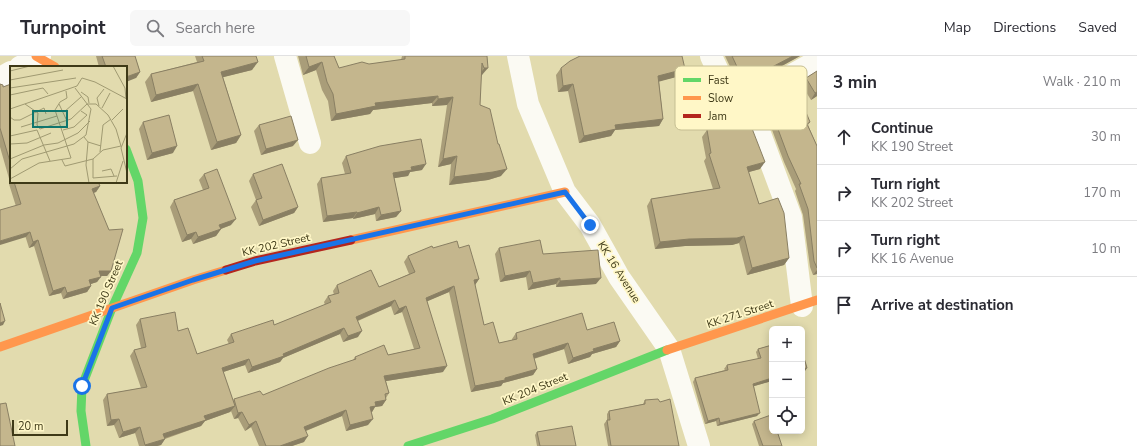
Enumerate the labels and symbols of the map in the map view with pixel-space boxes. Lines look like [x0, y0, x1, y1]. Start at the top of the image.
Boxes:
inset map [10, 66, 127, 183]
legend [675, 66, 807, 130]
text: Fast [708, 73, 729, 88]
text: Slow [708, 91, 733, 106]
text: Jam [707, 109, 727, 124]
route end [581, 216, 599, 234]
street label: KK 202 Street [241, 230, 312, 260]
street label: KK 16 Avenue [594, 238, 644, 306]
street label: KK 190 Street [86, 258, 126, 328]
street label: KK 271 Street [705, 296, 775, 332]
street label: KK 204 Street [500, 369, 570, 409]
route start [73, 377, 91, 395]
scale bar [12, 418, 68, 437]

